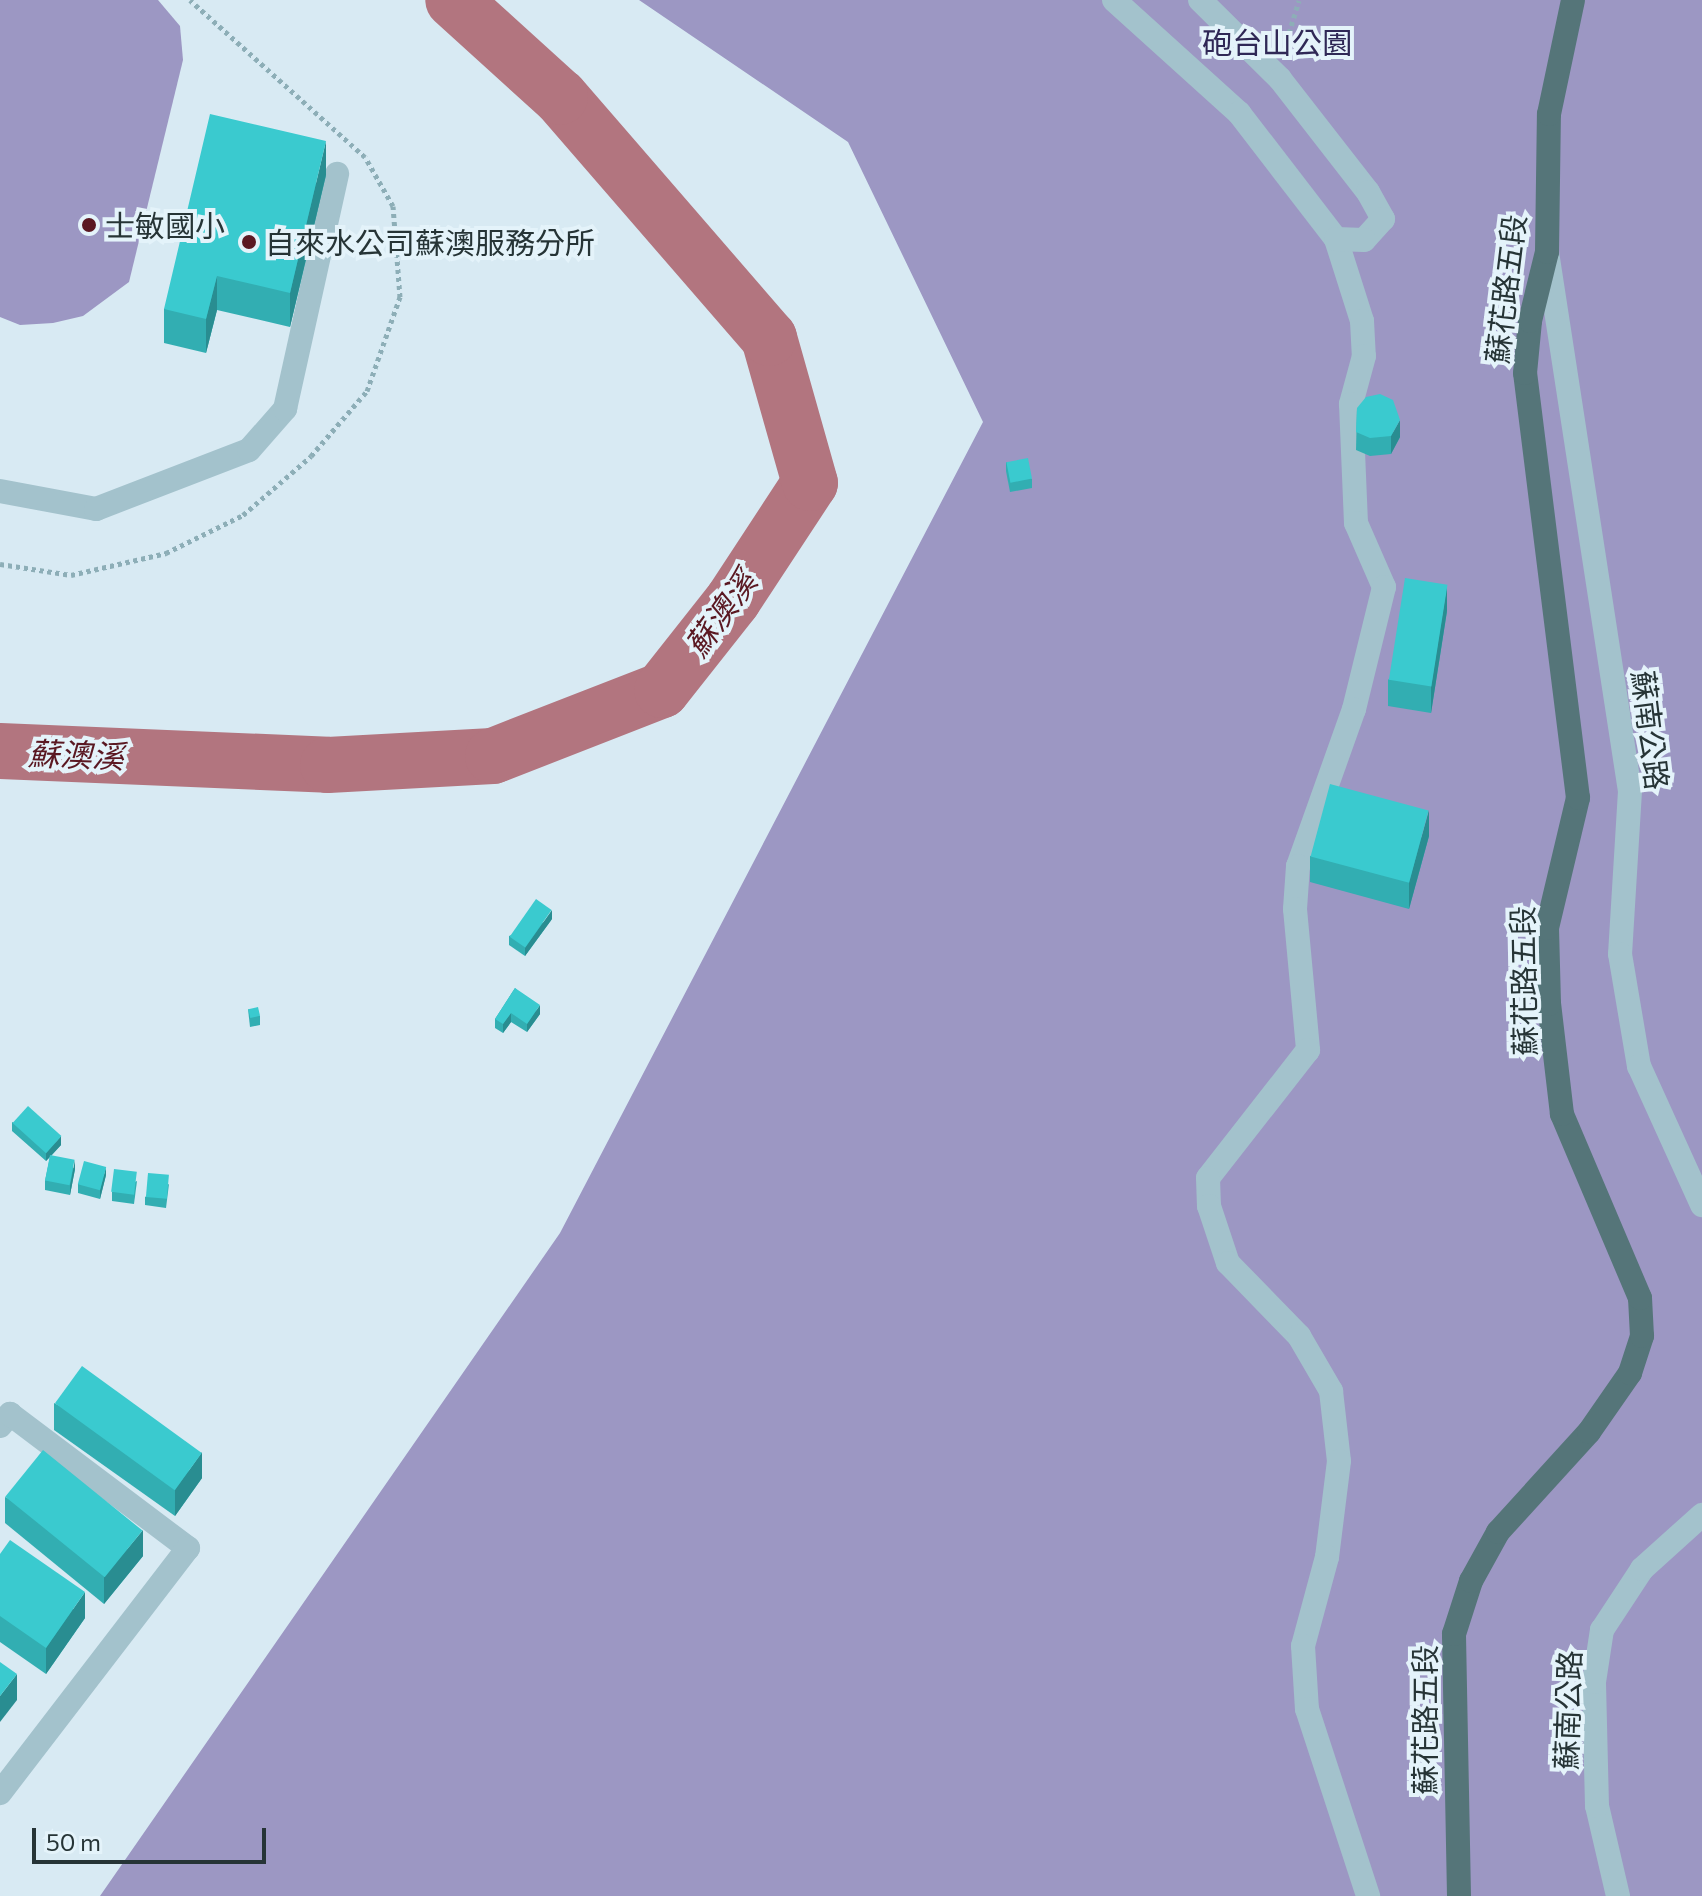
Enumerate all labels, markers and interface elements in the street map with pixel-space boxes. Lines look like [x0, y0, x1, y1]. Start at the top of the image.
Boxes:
park label: 砲台山公園 [1202, 24, 1352, 60]
place label: 士敏國小 [105, 207, 225, 243]
street label: 蘇花路五段 [1478, 212, 1532, 366]
marker: 士敏國小 [80, 216, 98, 234]
place label: 自來水公司蘇澳服務分所 [265, 224, 595, 260]
marker: 自來水公司蘇澳服務分所 [240, 233, 258, 251]
water label: 蘇澳溪 [676, 563, 764, 663]
street label: 蘇南公路 [1626, 668, 1676, 792]
water label: 蘇澳溪 [27, 733, 125, 775]
street label: 蘇花路五段 [1504, 906, 1542, 1056]
street label: 蘇花路五段 [1406, 1645, 1442, 1795]
street label: 蘇南公路 [1547, 1649, 1587, 1771]
scale bar [36, 1812, 270, 1862]
text: 50 m [46, 1827, 101, 1856]

